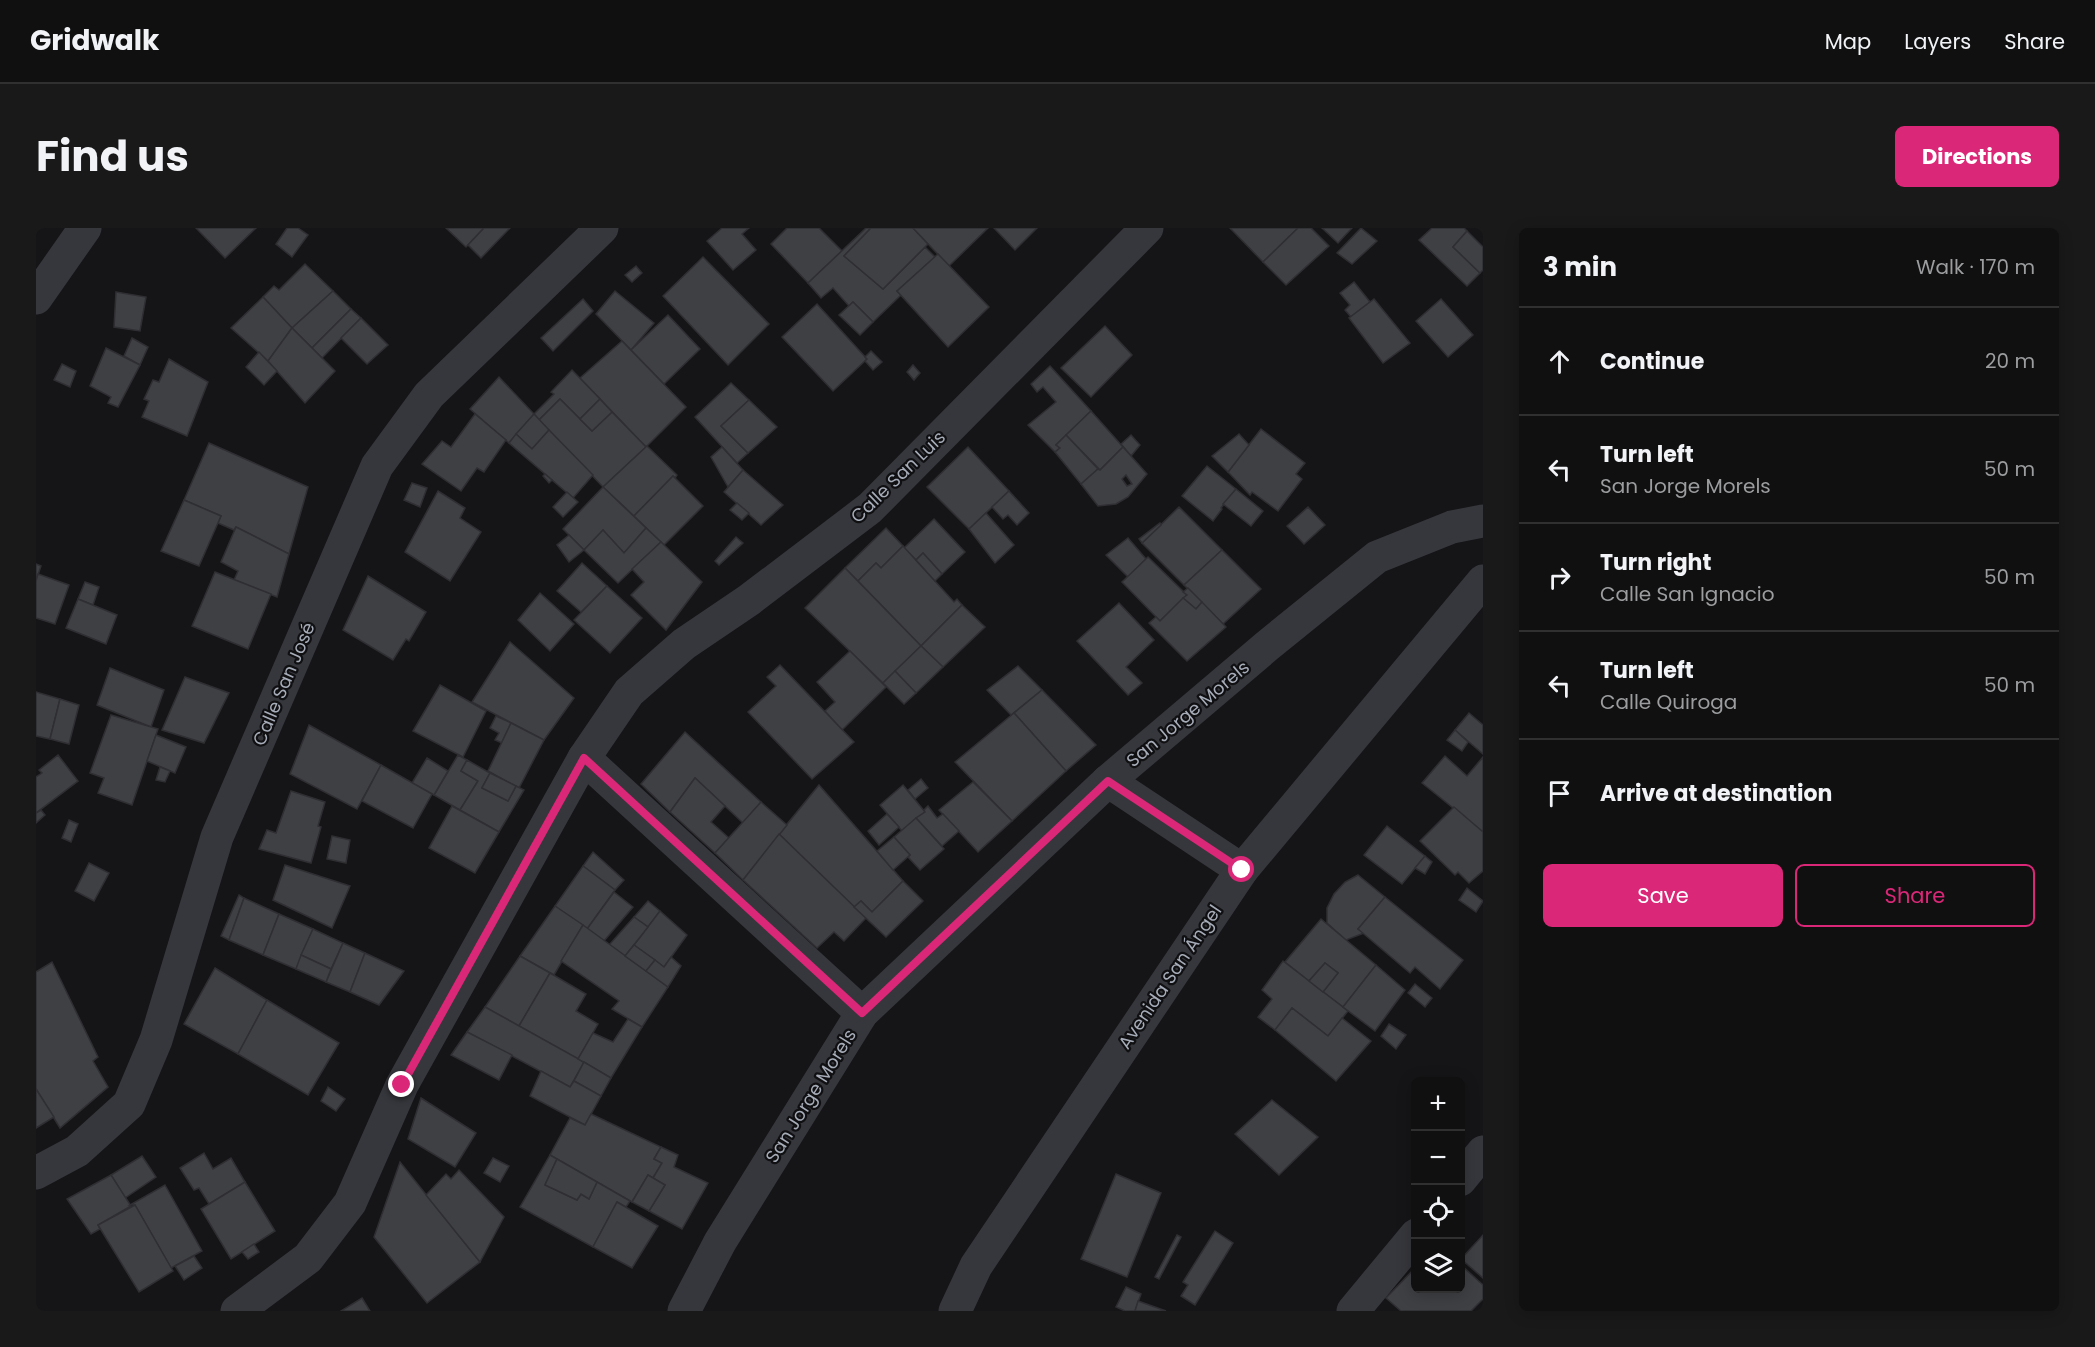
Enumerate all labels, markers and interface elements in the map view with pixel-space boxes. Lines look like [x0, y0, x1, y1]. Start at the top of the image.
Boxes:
text: Gridwalk [30, 21, 159, 60]
text: Map [1825, 27, 1871, 56]
text: Layers [1904, 27, 1971, 56]
text: Share [2004, 27, 2065, 56]
button: Directions [1895, 126, 2059, 187]
text: Find us [36, 127, 189, 186]
text: 3 min [1543, 249, 1617, 285]
text: Walk · 170 m [1916, 253, 2035, 281]
icon: ahead [1543, 345, 1576, 378]
text: Continue [1600, 346, 1704, 377]
text: 20 m [1985, 347, 2035, 375]
street label: Calle San Luis [845, 425, 951, 528]
text: Turn left [1600, 439, 1694, 470]
icon: left [1543, 453, 1576, 486]
text: 50 m [1984, 455, 2035, 483]
text: San Jorge Morels [1600, 472, 1771, 500]
text: Turn right [1600, 547, 1711, 578]
icon: right [1543, 561, 1576, 594]
text: 50 m [1984, 563, 2035, 591]
text: Calle San Ignacio [1600, 580, 1775, 608]
street label: Calle San José [246, 618, 321, 749]
street label: San Jorge Morels [1121, 655, 1255, 773]
text: Turn left [1600, 655, 1694, 686]
icon: left [1543, 669, 1576, 702]
text: 50 m [1984, 671, 2035, 699]
text: Calle Quiroga [1600, 688, 1737, 716]
icon: arrive [1543, 777, 1576, 810]
text: Arrive at destination [1600, 778, 1832, 809]
route start [1228, 856, 1254, 882]
button: Save [1543, 864, 1783, 927]
button: Share [1795, 864, 2035, 927]
street label: Avenida San Ángel [1112, 900, 1227, 1054]
street label: San Jorge Morels [759, 1024, 862, 1168]
route end [388, 1071, 414, 1097]
map controls [1411, 1077, 1465, 1293]
button: + [1411, 1077, 1465, 1131]
button: − [1411, 1131, 1465, 1185]
button: locate [1411, 1185, 1465, 1239]
button: layers [1411, 1239, 1465, 1293]

